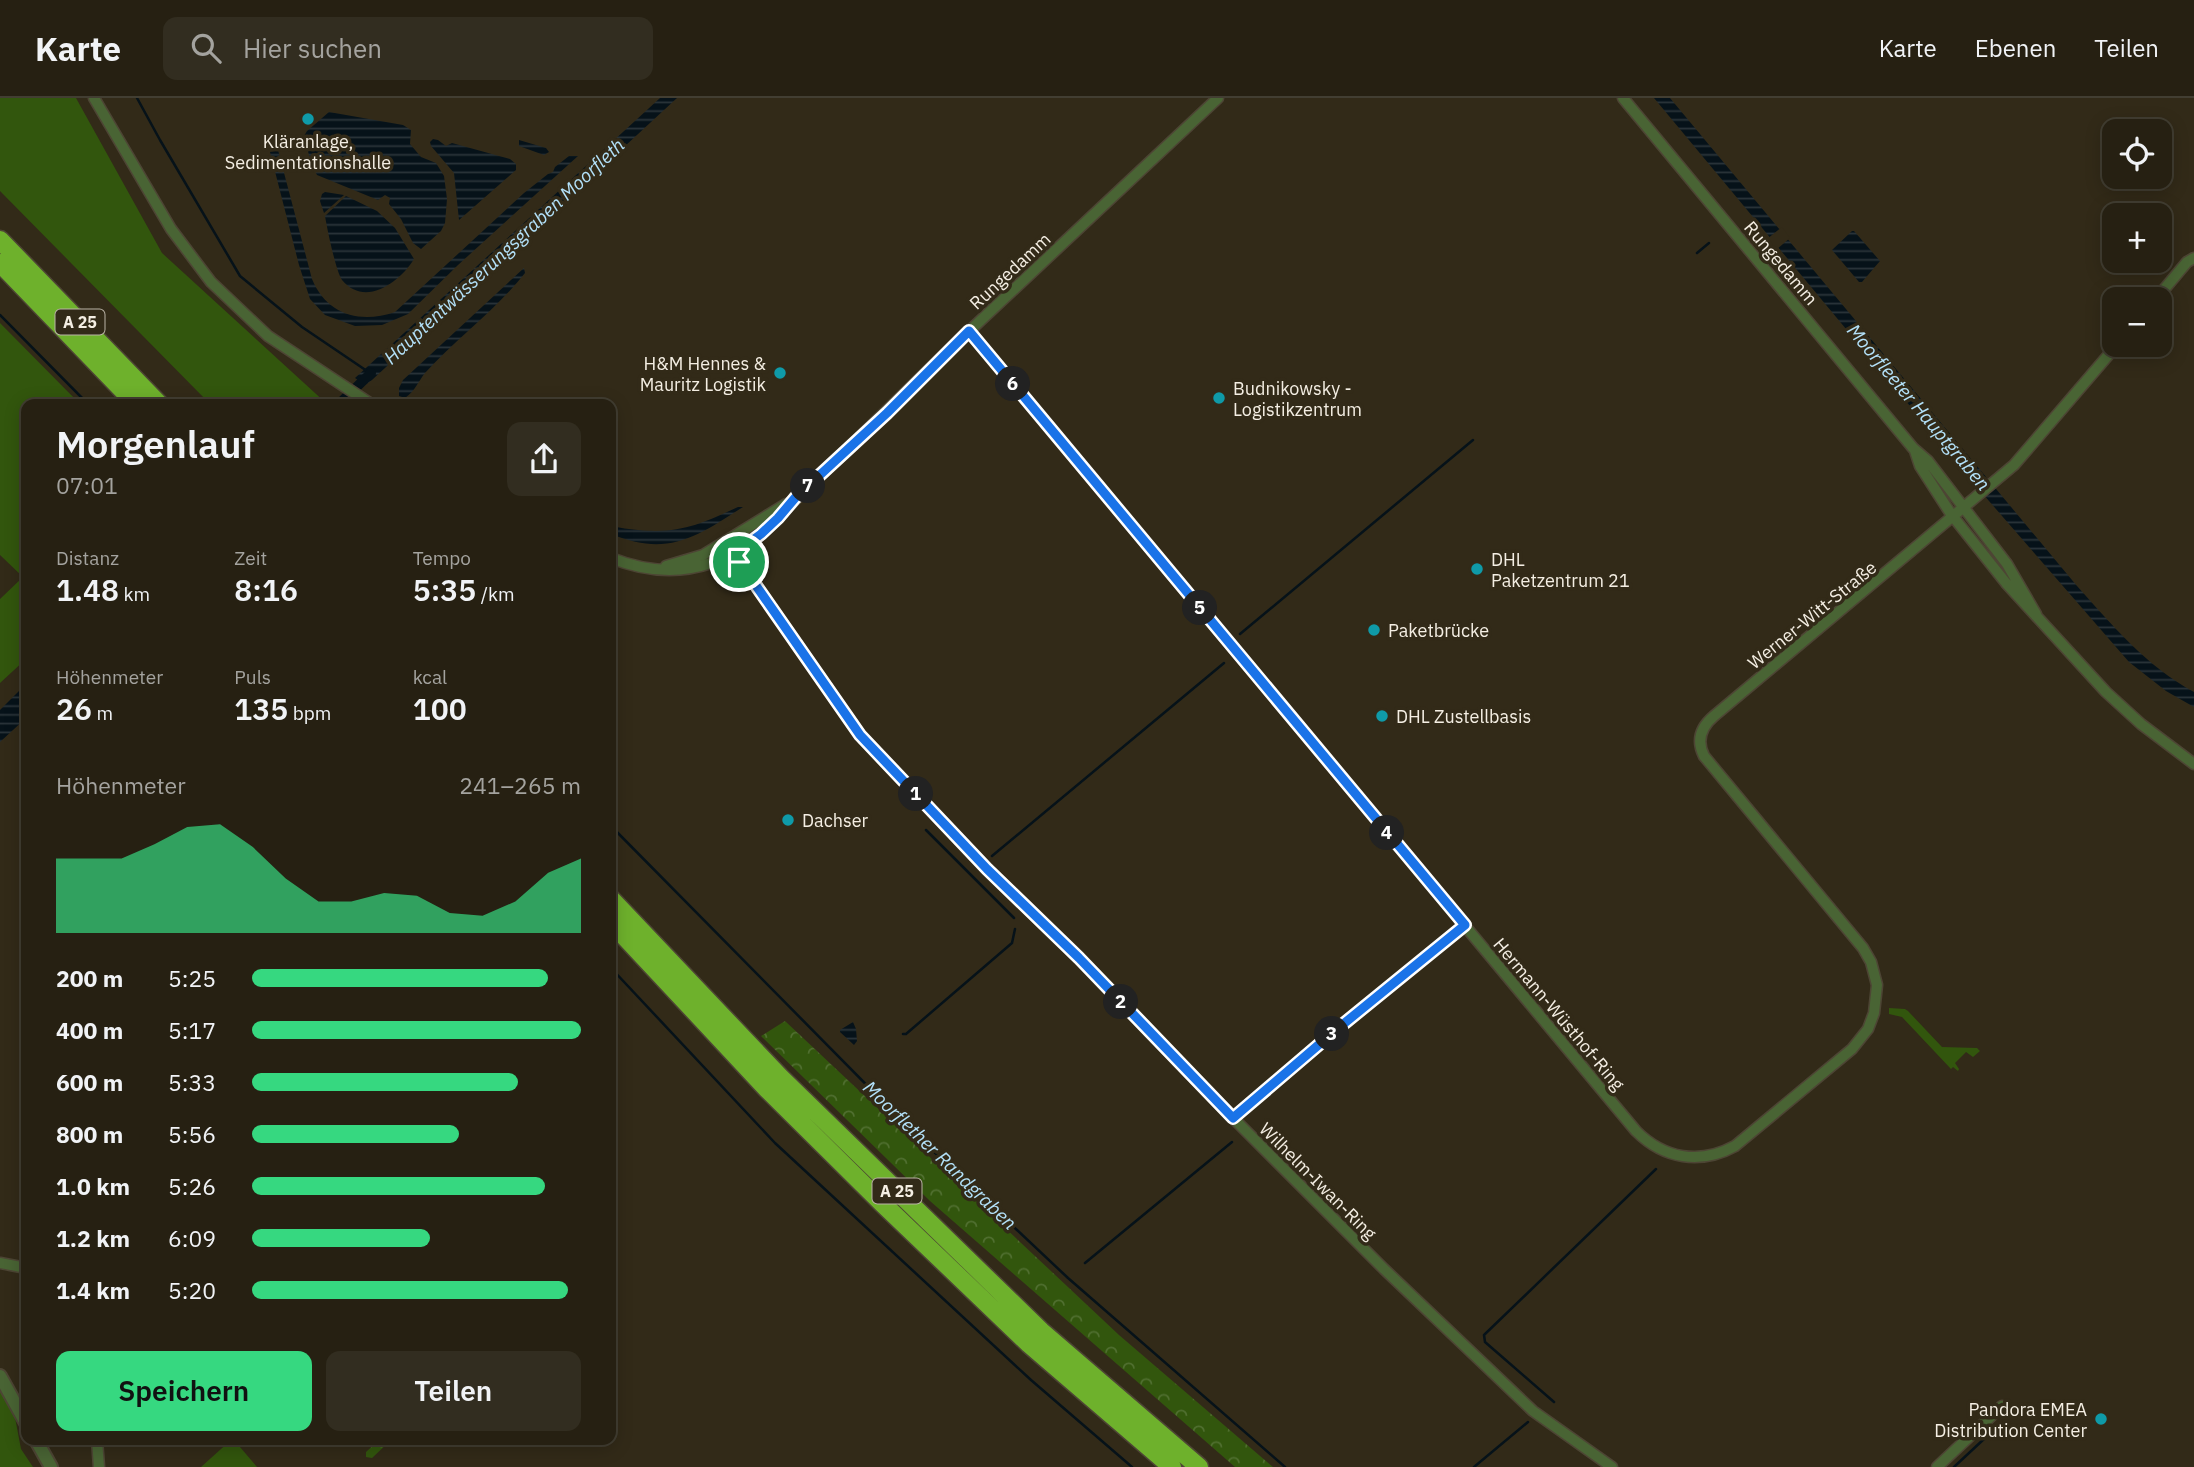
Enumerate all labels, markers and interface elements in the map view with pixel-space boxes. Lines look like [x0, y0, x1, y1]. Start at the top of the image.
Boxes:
search box [163, 17, 653, 80]
text: Karte [35, 27, 121, 70]
icon: search [187, 29, 225, 67]
text: Hier suchen [243, 31, 382, 65]
text: Karte [1879, 32, 1937, 64]
text: Ebenen [1975, 32, 2056, 64]
text: Teilen [2094, 32, 2159, 64]
marker: Kläranlage, Sedimentationshalle [300, 111, 316, 127]
map controls [2102, 119, 2172, 357]
button: locate [2102, 119, 2172, 189]
place label: Kläranlage, Sedimentationshalle [225, 130, 391, 174]
water label: Hauptentwässerungsgraben Moorfleth [379, 133, 629, 369]
button: + [2102, 203, 2172, 273]
street label: Rungedamm [1739, 216, 1823, 310]
street label: Rungedamm [965, 228, 1055, 314]
button: − [2102, 287, 2172, 357]
road number: A 25 [56, 310, 104, 334]
water label: Moorfleeter Hauptgraben [1842, 319, 1996, 495]
place label: H&M Hennes & Mauritz Logistik [640, 352, 767, 396]
marker: H&M Hennes & Mauritz Logistik [772, 365, 788, 381]
pin: 6 [996, 366, 1030, 402]
text: 6 [1007, 371, 1018, 395]
place label: Budnikowsky - Logistikzentrum [1233, 377, 1362, 421]
marker: Budnikowsky - Logistikzentrum [1211, 390, 1227, 406]
text: Morgenlauf [56, 419, 255, 468]
button: share [507, 422, 581, 496]
pin: 7 [790, 468, 826, 504]
text: 07:01 [56, 470, 118, 500]
text: 7 [802, 473, 813, 497]
pin [709, 532, 769, 592]
icon: arrive [720, 543, 758, 581]
text: Distanz [56, 546, 119, 570]
text: Zeit [234, 546, 267, 570]
text: Tempo [413, 546, 471, 570]
place label: DHL Paketzentrum 21 [1491, 548, 1630, 592]
street label: Werner-Witt-Straße [1743, 556, 1881, 674]
marker: DHL Paketzentrum 21 [1469, 561, 1485, 577]
text: 1.48 [56, 570, 119, 609]
text: 8:16 [234, 570, 298, 609]
text: 5:35 [413, 570, 476, 609]
text: km [119, 582, 150, 606]
text: /km [476, 582, 515, 606]
pin: 5 [1182, 590, 1218, 626]
text: 5 [1194, 595, 1205, 619]
place label: Paketbrücke [1388, 619, 1489, 642]
marker: Paketbrücke [1366, 622, 1382, 638]
text: Höhenmeter [56, 665, 163, 689]
text: Puls [234, 665, 271, 689]
text: kcal [413, 665, 447, 689]
text: 26 [56, 689, 92, 728]
text: 135 [234, 689, 288, 728]
text: 100 [413, 689, 467, 728]
text: m [92, 701, 113, 725]
text: bpm [288, 701, 331, 725]
place label: DHL Zustellbasis [1396, 705, 1531, 728]
marker: DHL Zustellbasis [1374, 708, 1390, 724]
text: Höhenmeter [56, 770, 186, 800]
text: 241–265 m [459, 770, 581, 800]
pin: 1 [898, 776, 934, 812]
text: 1 [910, 781, 921, 805]
place label: Dachser [802, 809, 869, 832]
marker: Dachser [780, 812, 796, 828]
pin: 4 [1370, 816, 1404, 850]
text: 4 [1381, 820, 1392, 844]
street label: Hermann-Wüsthof-Ring [1488, 933, 1630, 1095]
text: 200 m [56, 963, 123, 993]
text: 5:25 [168, 963, 216, 993]
pin: 2 [1104, 984, 1138, 1020]
text: 2 [1115, 989, 1126, 1013]
text: 400 m [56, 1015, 123, 1045]
text: 5:17 [168, 1015, 216, 1045]
pin: 3 [1314, 1016, 1350, 1052]
text: 3 [1326, 1021, 1337, 1045]
text: 600 m [56, 1067, 123, 1097]
text: 5:33 [168, 1067, 216, 1097]
water label: Moorflether Randgraben [858, 1075, 1022, 1235]
street label: Wilhelm-Iwan-Ring [1255, 1118, 1382, 1245]
text: 800 m [56, 1119, 123, 1149]
text: 5:56 [168, 1119, 216, 1149]
text: 1.0 km [56, 1171, 130, 1201]
text: 5:26 [168, 1171, 216, 1201]
road number: A 25 [872, 1178, 922, 1204]
text: 1.2 km [56, 1223, 130, 1253]
text: 6:09 [168, 1223, 216, 1253]
text: 1.4 km [56, 1275, 130, 1305]
text: 5:20 [168, 1275, 216, 1305]
button: Speichern [56, 1351, 312, 1431]
button: Teilen [326, 1351, 581, 1431]
place label: Pandora EMEA Distribution Center [1934, 1398, 2087, 1442]
marker: Pandora EMEA Distribution Center [2093, 1411, 2109, 1427]

